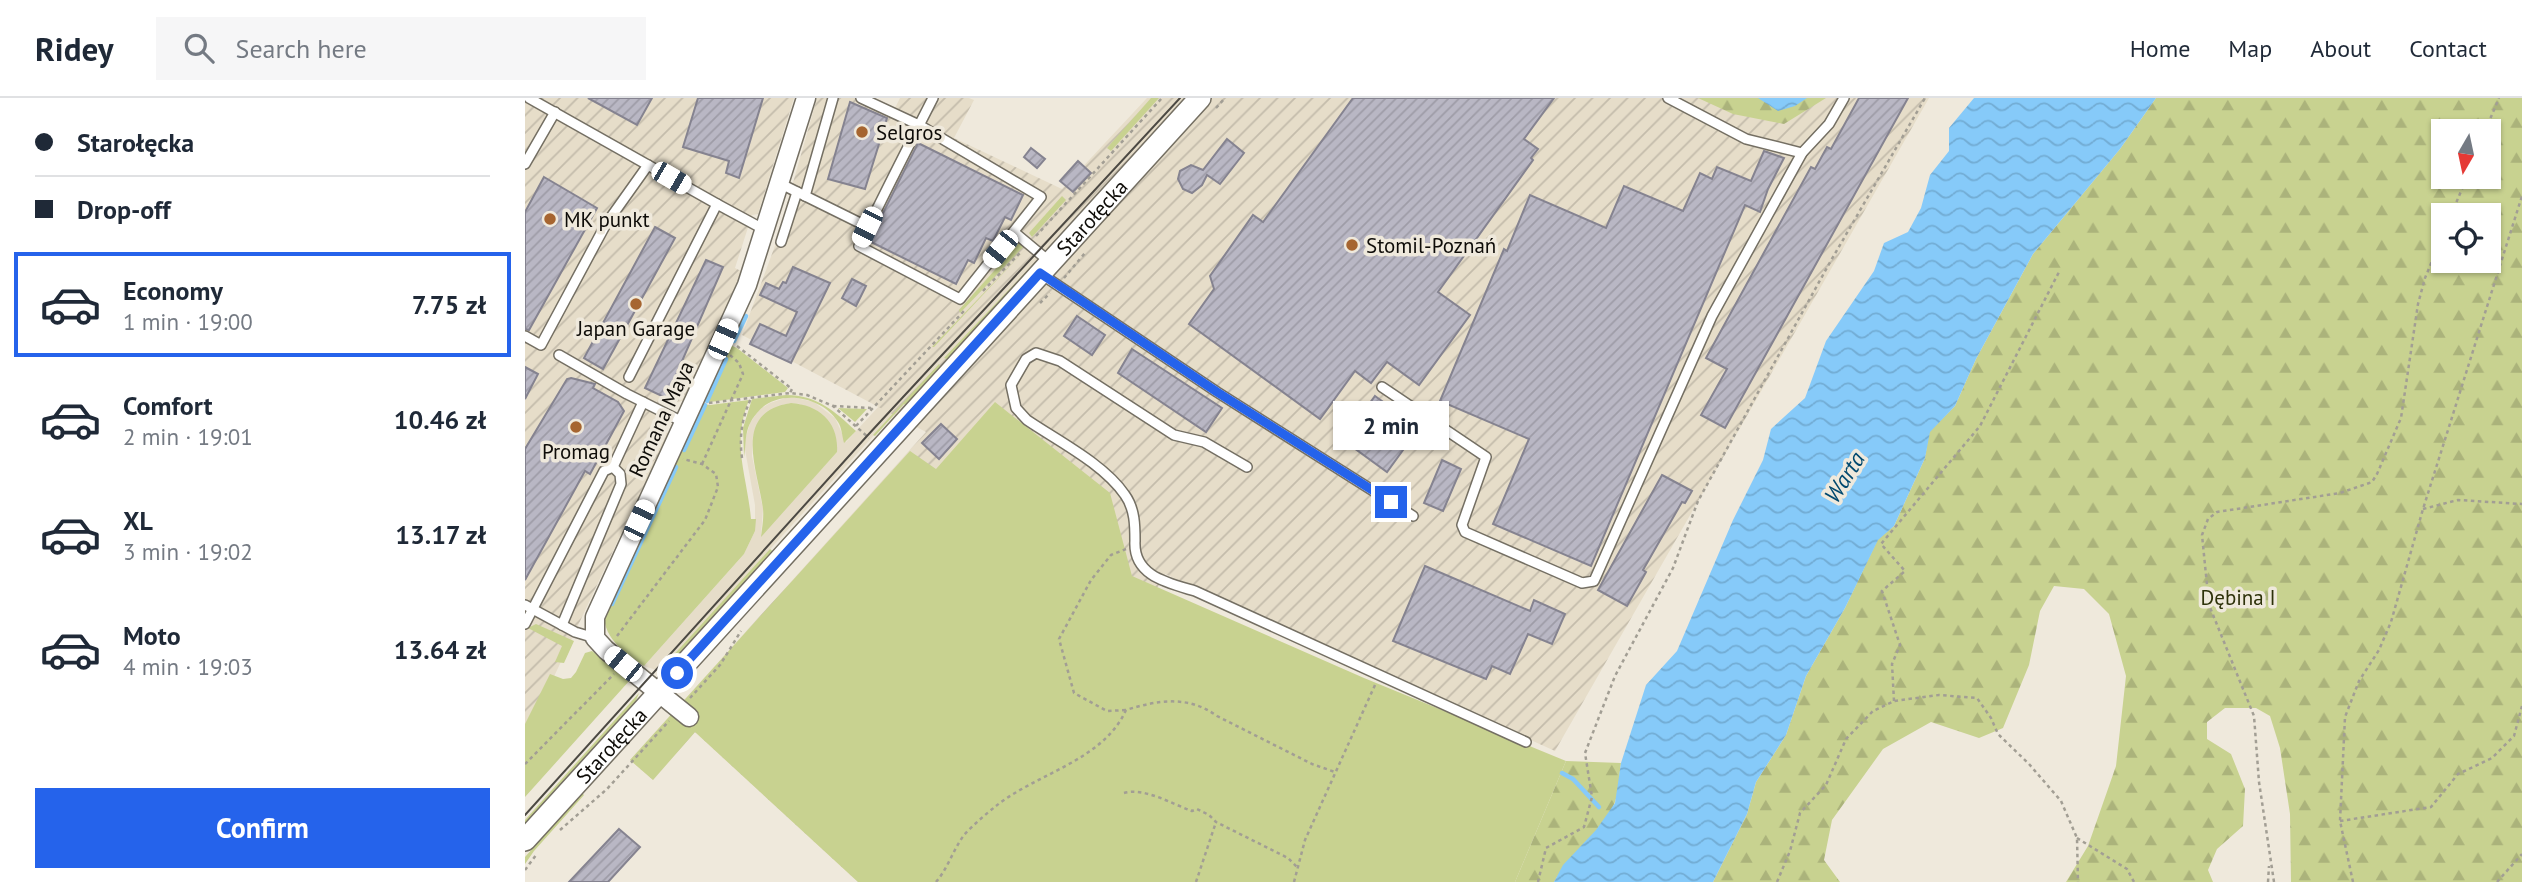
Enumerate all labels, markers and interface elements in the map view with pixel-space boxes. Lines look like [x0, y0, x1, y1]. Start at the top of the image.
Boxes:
search box [156, 17, 646, 80]
text: Ridey [35, 27, 114, 70]
icon: search [180, 29, 218, 67]
text: Search here [236, 32, 367, 65]
text: Home [2130, 33, 2190, 64]
text: Map [2228, 33, 2272, 64]
text: About [2310, 33, 2371, 64]
text: Contact [2409, 33, 2487, 64]
place label: Selgros [876, 119, 942, 146]
north arrow [2431, 119, 2501, 189]
map controls [2431, 119, 2501, 273]
marker: Selgros [854, 124, 870, 140]
text: Starołęcka [77, 126, 194, 159]
car [648, 158, 695, 198]
street label: Starołęcka [1050, 173, 1133, 261]
text: Drop-off [77, 193, 171, 226]
button: locate [2431, 203, 2501, 273]
car [849, 204, 886, 250]
place label: MK punkt [564, 206, 650, 233]
marker: MK punkt [542, 211, 558, 227]
car [979, 226, 1022, 272]
place label: Stomil-Poznań [1366, 232, 1496, 259]
marker: Stomil-Poznań [1344, 237, 1360, 253]
icon: car [39, 273, 102, 336]
text: Economy [123, 274, 223, 307]
text: 7.75 zł [412, 288, 486, 321]
marker: Japan Garage [628, 296, 644, 312]
text: 1 min · 19:00 [123, 307, 253, 336]
place label: Japan Garage [576, 315, 695, 342]
car [705, 316, 742, 362]
street label: Romana Maya [622, 357, 700, 481]
icon: car [39, 388, 102, 451]
text: Comfort [123, 389, 213, 422]
callout: 2 min [1333, 400, 1449, 450]
text: 10.46 zł [394, 403, 486, 436]
text: 2 min [1363, 411, 1419, 440]
marker: Promag [568, 419, 584, 435]
text: 2 min · 19:01 [123, 422, 253, 451]
place label: Promag [542, 438, 610, 465]
water label: Warta [1817, 446, 1871, 508]
route end [1375, 486, 1407, 518]
car [621, 497, 658, 543]
icon: car [39, 503, 102, 566]
text: XL [123, 504, 153, 537]
text: 13.17 zł [395, 518, 486, 551]
text: 3 min · 19:02 [123, 537, 253, 566]
park label: Dębina I [2201, 584, 2276, 611]
icon: car [39, 618, 102, 681]
text: Moto [123, 619, 181, 652]
text: 13.64 zł [394, 633, 486, 666]
car [601, 643, 646, 685]
text: 4 min · 19:03 [123, 652, 253, 681]
route start [661, 657, 693, 689]
street label: Starołęcka [570, 702, 653, 789]
button: Confirm [35, 788, 490, 868]

